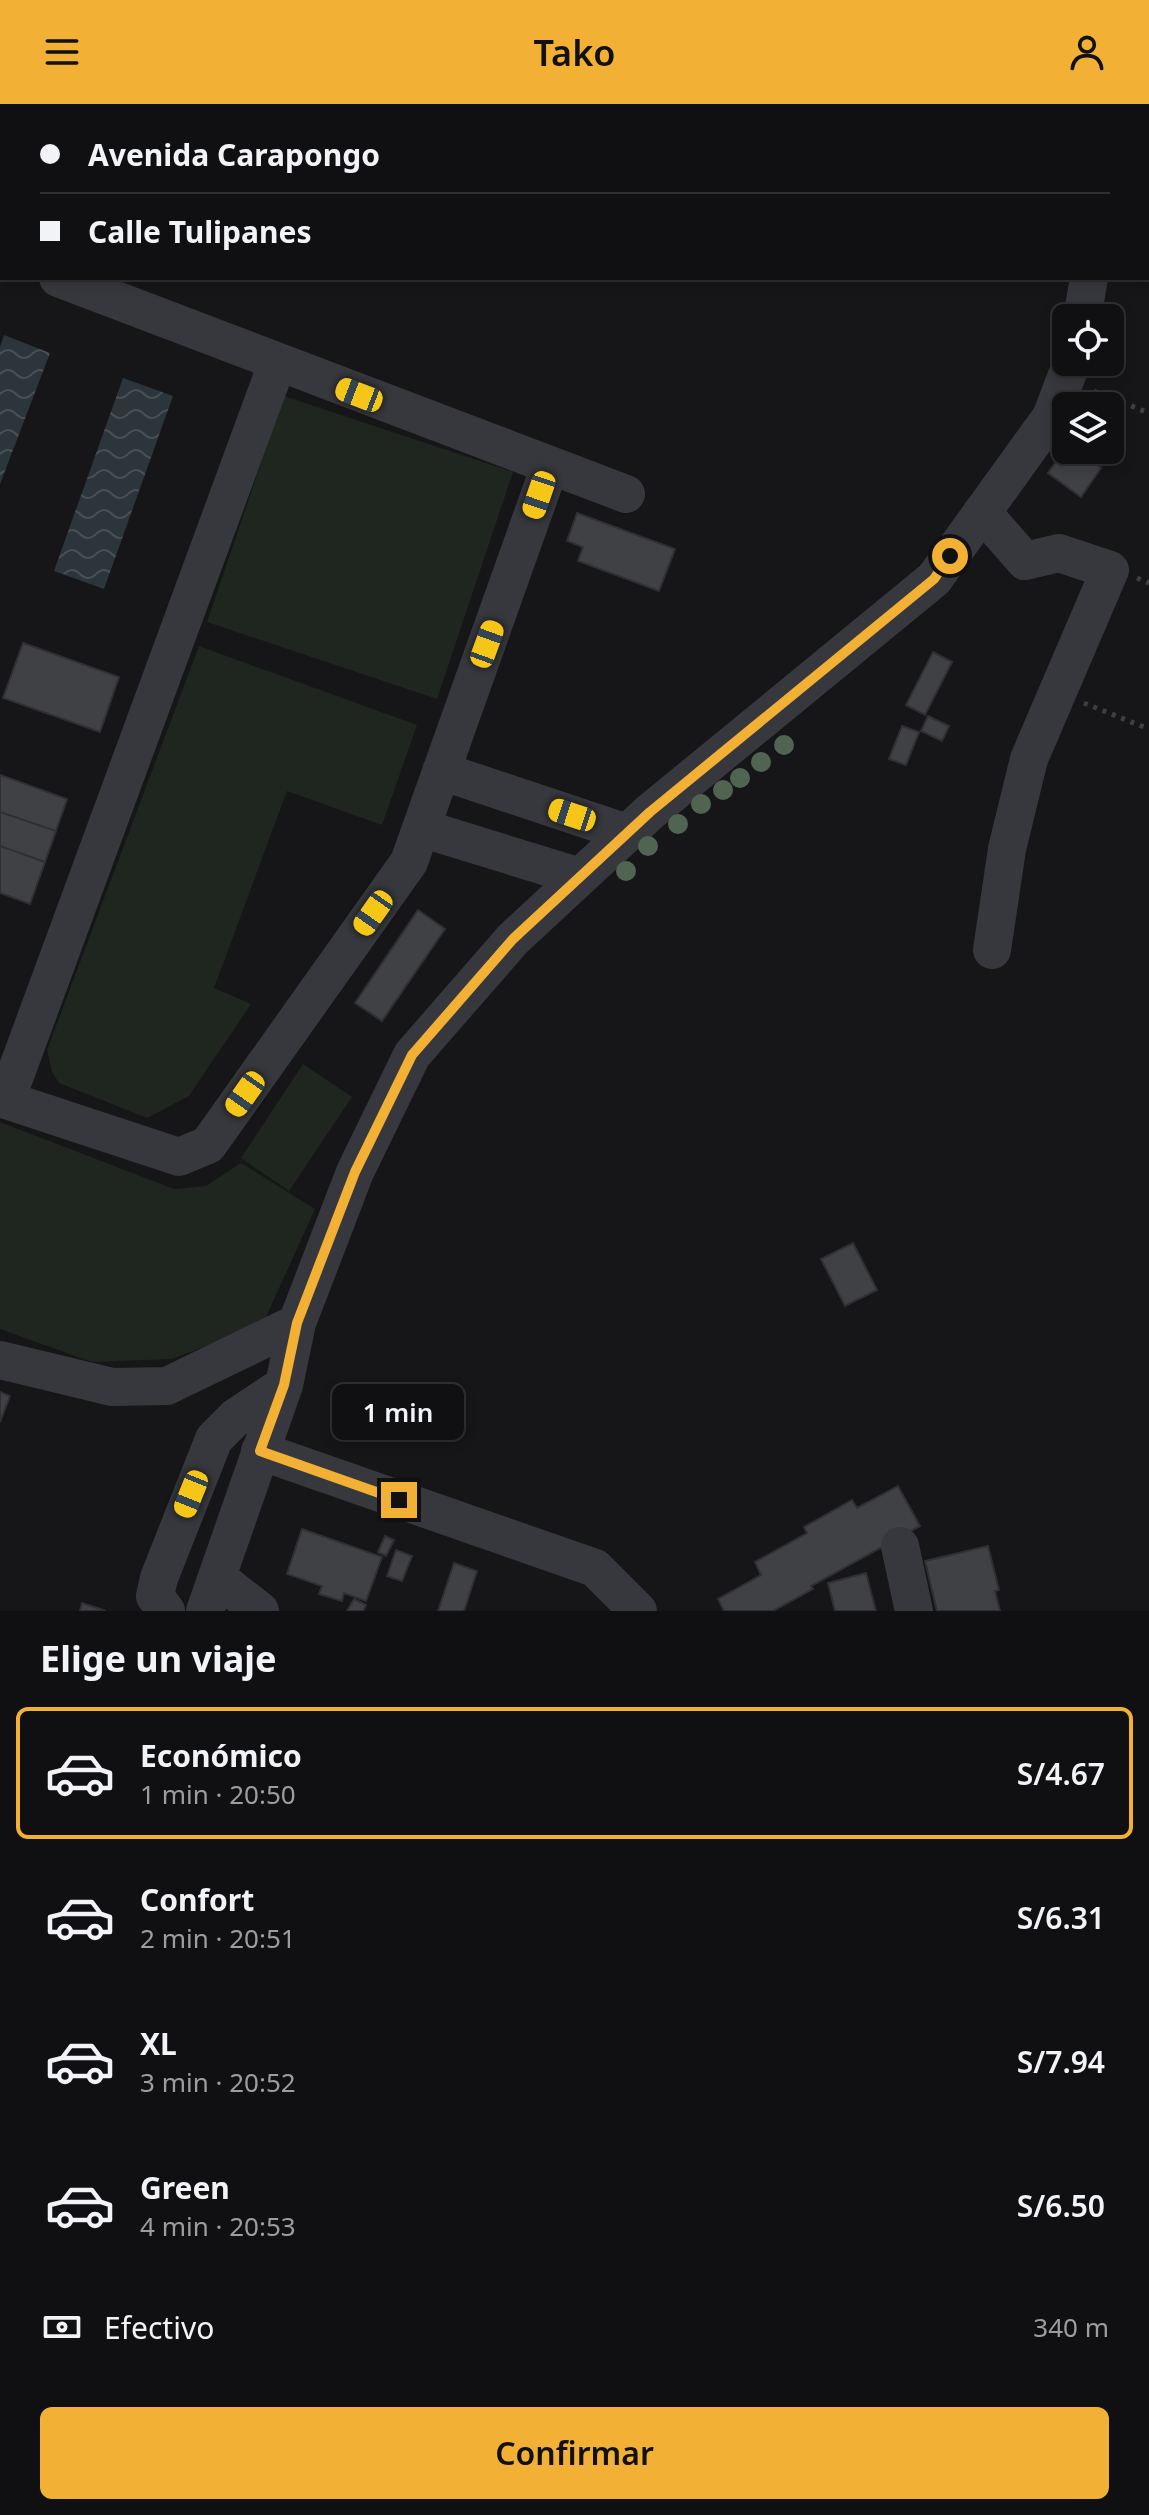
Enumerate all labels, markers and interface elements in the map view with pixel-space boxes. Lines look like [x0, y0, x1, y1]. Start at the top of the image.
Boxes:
text: Tako [533, 28, 616, 77]
icon: menu [40, 30, 84, 74]
icon: person [1065, 30, 1109, 74]
text: Avenida Carapongo [88, 134, 380, 175]
text: Calle Tulipanes [88, 211, 311, 252]
map controls [1052, 304, 1124, 464]
button: locate [1052, 304, 1124, 376]
car [332, 375, 386, 415]
button: layers [1052, 392, 1124, 464]
car [520, 468, 558, 522]
route start [932, 538, 968, 574]
car [468, 617, 506, 671]
car [545, 796, 599, 834]
car [349, 886, 397, 940]
car [221, 1067, 269, 1121]
callout: 1 min [333, 1384, 465, 1440]
text: 1 min [363, 1394, 433, 1430]
car [171, 1467, 211, 1521]
route end [381, 1482, 417, 1518]
text: Elige un viaje [40, 1634, 277, 1683]
text: Económico [140, 1735, 302, 1776]
icon: car [44, 1737, 116, 1809]
text: S/4.67 [1017, 1753, 1105, 1794]
text: 1 min · 20:50 [140, 1776, 296, 1812]
text: Confort [140, 1879, 254, 1920]
icon: car [44, 1881, 116, 1953]
text: S/6.31 [1017, 1897, 1105, 1938]
text: 2 min · 20:51 [140, 1920, 296, 1956]
text: XL [140, 2023, 177, 2064]
icon: car [44, 2025, 116, 2097]
text: S/7.94 [1017, 2041, 1105, 2082]
text: 3 min · 20:52 [140, 2064, 296, 2100]
text: Green [140, 2167, 230, 2208]
icon: car [44, 2169, 116, 2241]
text: S/6.50 [1017, 2185, 1105, 2226]
text: 4 min · 20:53 [140, 2208, 296, 2244]
icon: cash [40, 2305, 84, 2349]
text: Efectivo [104, 2307, 214, 2348]
text: 340 m [1033, 2309, 1109, 2345]
button: Confirmar [40, 2407, 1109, 2499]

